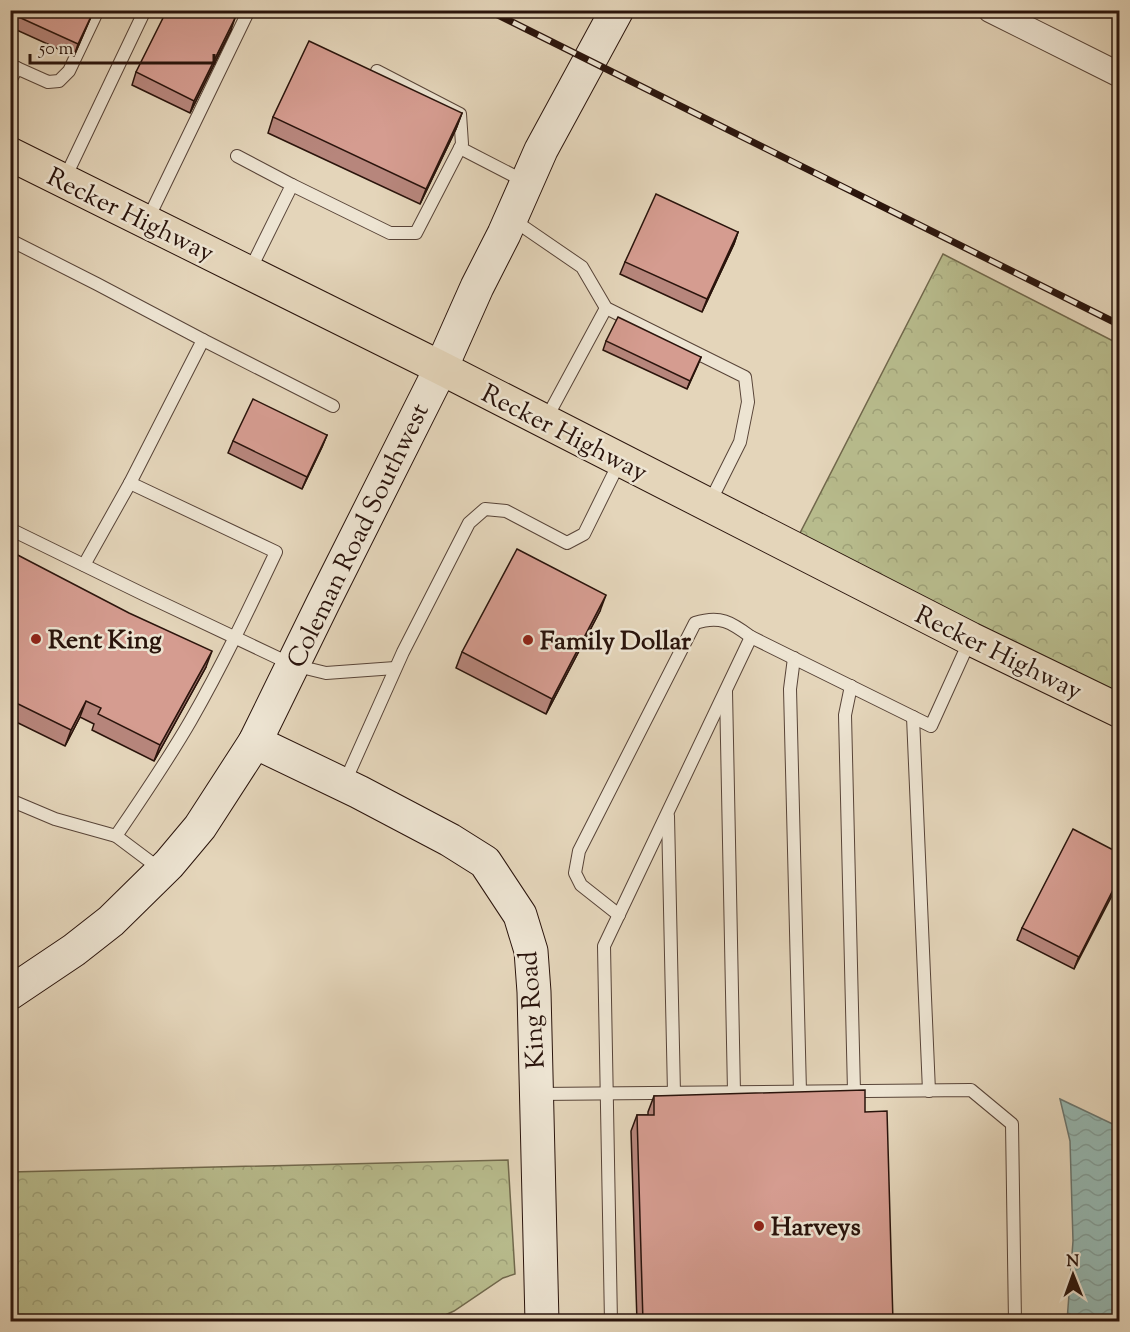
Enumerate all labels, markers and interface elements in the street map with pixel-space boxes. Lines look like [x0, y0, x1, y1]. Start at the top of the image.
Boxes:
scale bar [30, 27, 214, 65]
text: 50 m [38, 37, 74, 63]
street label: Recker Highway [40, 160, 220, 273]
street label: Recker Highway [474, 376, 654, 492]
street label: Coleman Road Southwest [279, 397, 440, 675]
street label: Recker Highway [908, 598, 1088, 711]
place label: Rent King [48, 623, 162, 660]
place label: Family Dollar [540, 624, 691, 661]
marker: Rent King [29, 632, 43, 646]
marker: Family Dollar [521, 633, 535, 647]
street label: King Road [511, 949, 556, 1070]
place label: Harveys [771, 1210, 861, 1247]
marker: Harveys [752, 1219, 766, 1233]
north arrow [1043, 1245, 1103, 1305]
text: N [1066, 1251, 1080, 1274]

